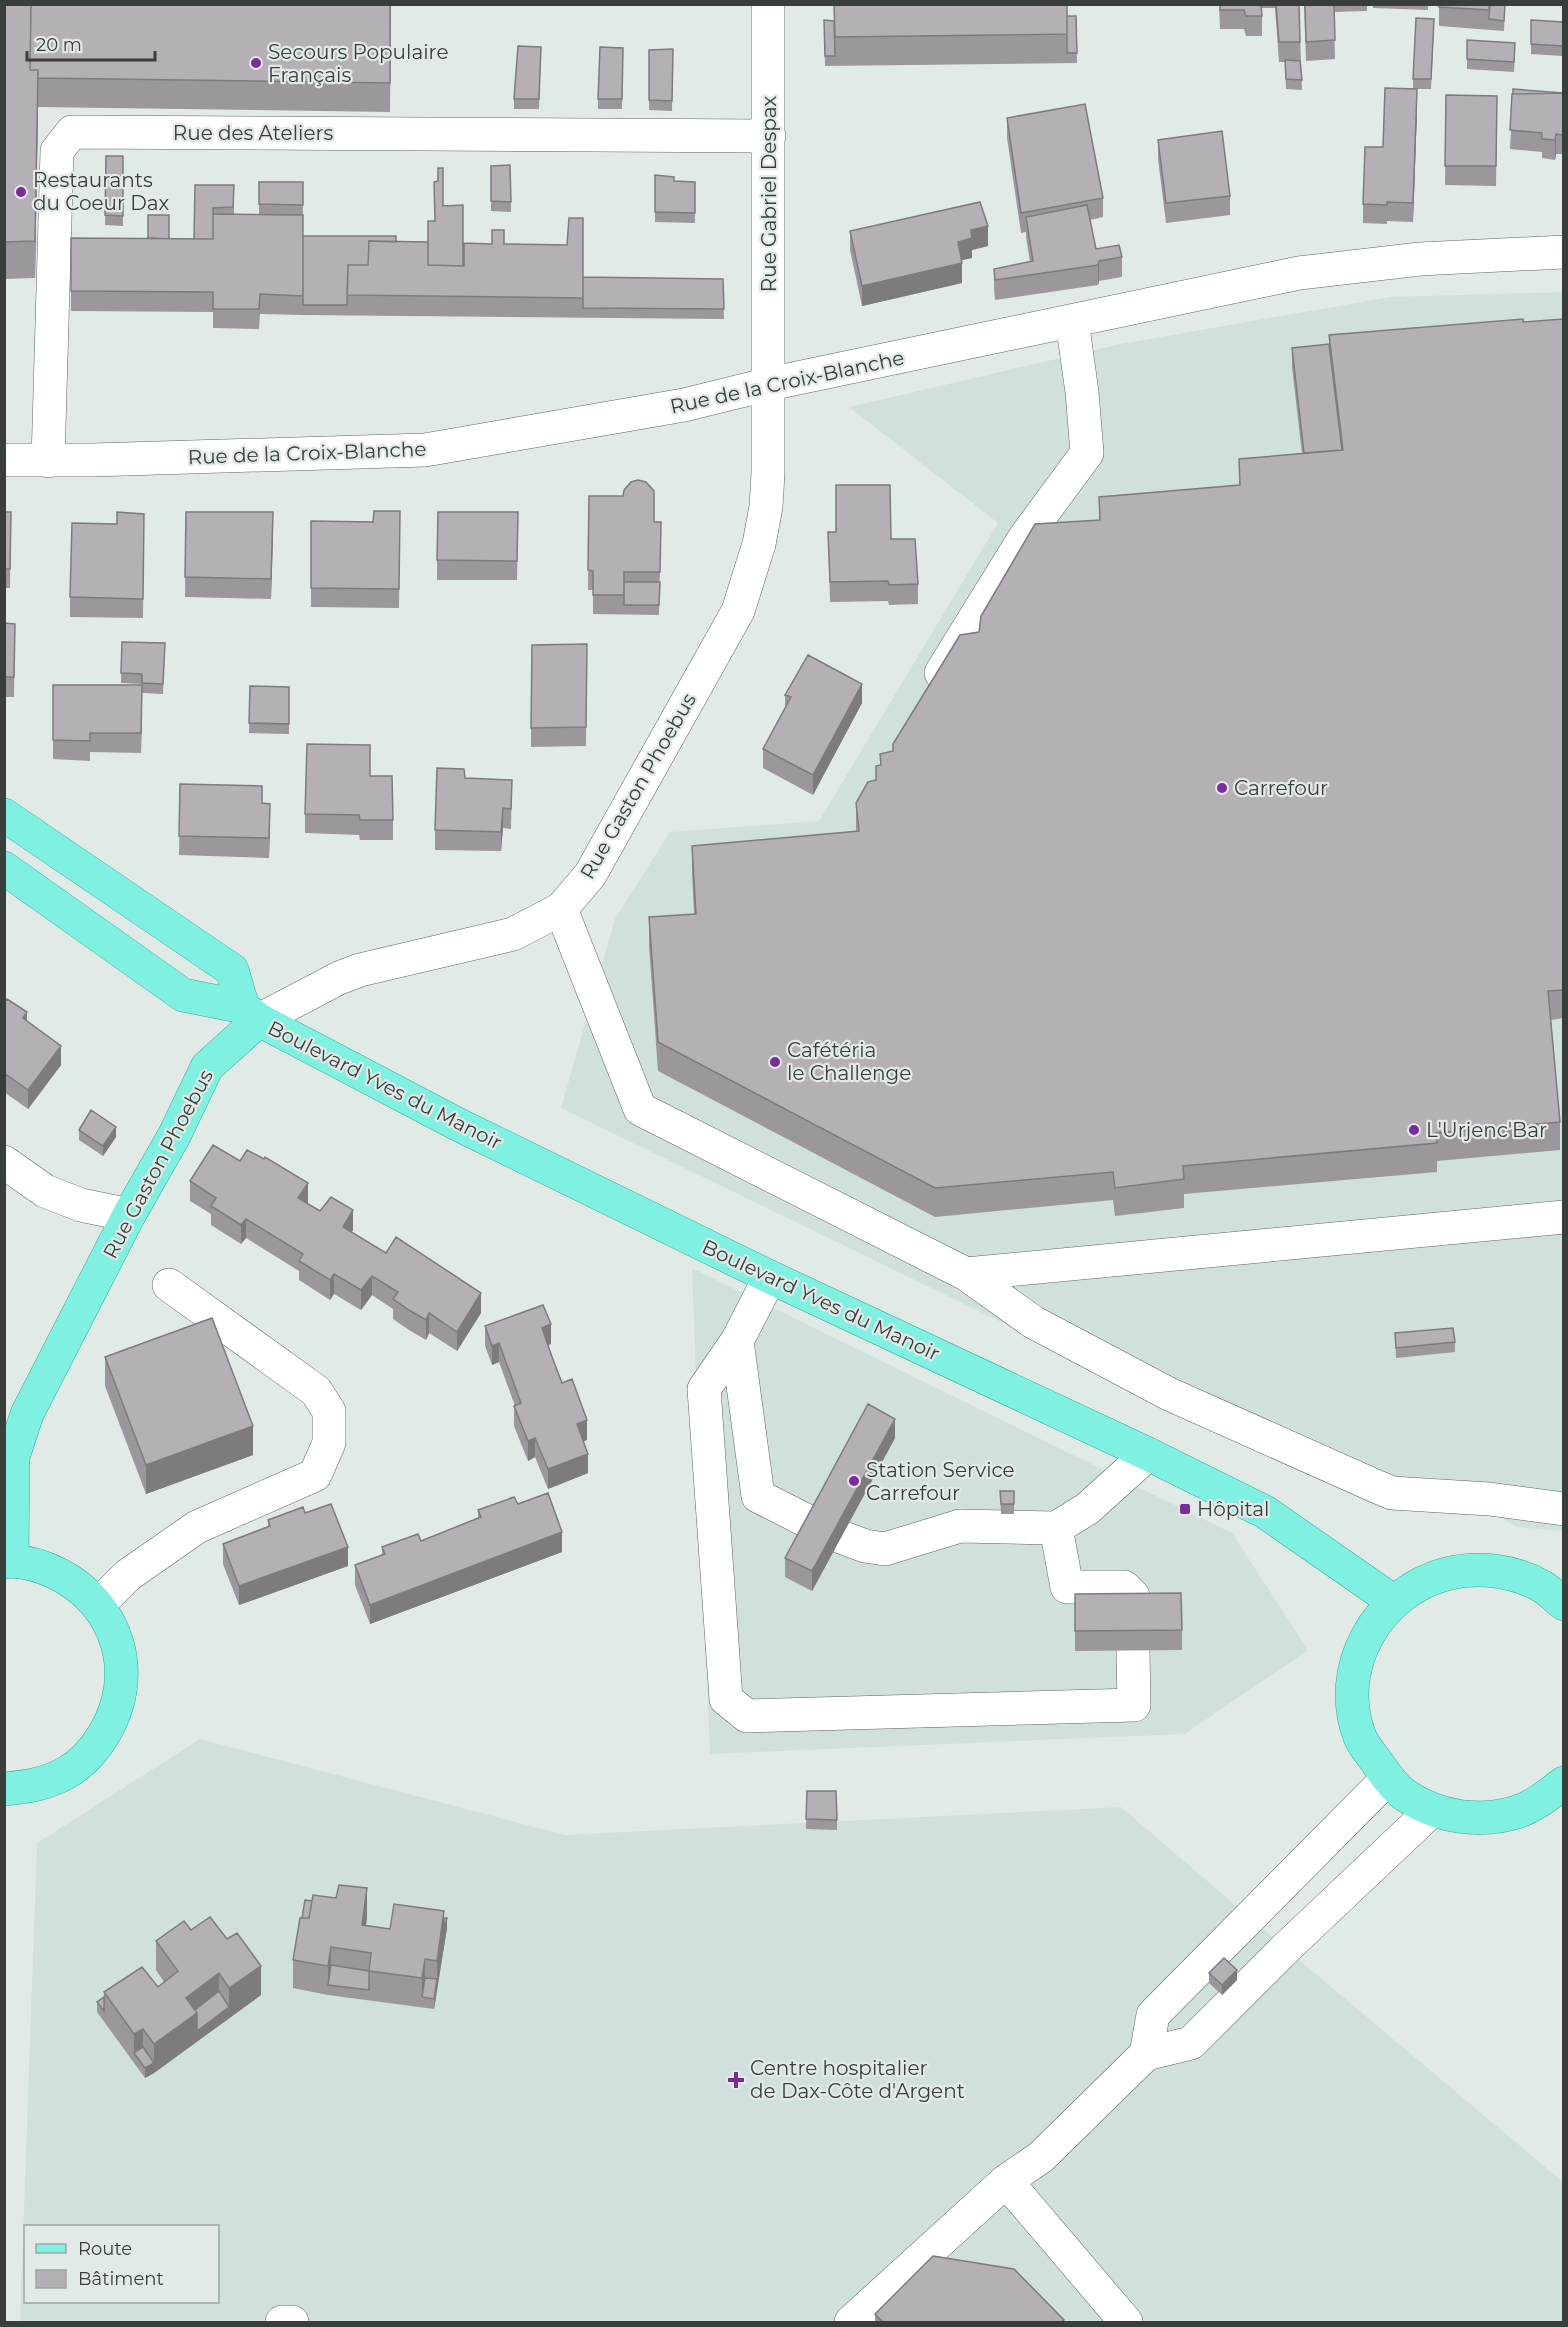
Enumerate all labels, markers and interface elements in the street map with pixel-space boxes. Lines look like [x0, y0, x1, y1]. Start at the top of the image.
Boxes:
scale bar [27, 24, 154, 62]
text: 20 m [36, 34, 82, 56]
place label: Secours Populaire Français [268, 40, 448, 87]
marker: Secours Populaire Français [249, 56, 263, 70]
street label: Rue Gabriel Despax [757, 96, 781, 292]
street label: Rue des Ateliers [173, 121, 333, 145]
place label: Restaurants du Coeur Dax [33, 168, 170, 215]
marker: Restaurants du Coeur Dax [14, 185, 28, 199]
street label: Rue de la Croix-Blanche [668, 345, 906, 419]
street label: Rue de la Croix-Blanche [187, 437, 427, 469]
street label: Rue Gaston Phoebus [575, 689, 701, 883]
place label: Carrefour [1234, 776, 1328, 800]
marker: Carrefour [1215, 781, 1229, 795]
street label: Boulevard Yves du Manoir [264, 1015, 506, 1155]
place label: Cafétéria le Challenge [787, 1038, 911, 1085]
marker: Cafétéria le Challenge [768, 1055, 782, 1069]
street label: Rue Gaston Phoebus [98, 1065, 218, 1263]
place label: L'Urjenc'Bar [1426, 1118, 1547, 1142]
marker: L'Urjenc'Bar [1407, 1123, 1421, 1137]
street label: Boulevard Yves du Manoir [698, 1234, 944, 1366]
place label: Station Service Carrefour [866, 1458, 1015, 1505]
marker: Station Service Carrefour [847, 1474, 861, 1488]
place label: Hôpital [1197, 1497, 1269, 1521]
marker: Hôpital [1178, 1502, 1192, 1516]
place label: Centre hospitalier de Dax-Côte d'Argent [750, 2056, 965, 2103]
marker: Centre hospitalier de Dax-Côte d'Argent [727, 2071, 745, 2089]
legend [24, 2225, 219, 2303]
text: Route [78, 2238, 132, 2260]
text: Bâtiment [78, 2268, 164, 2290]

